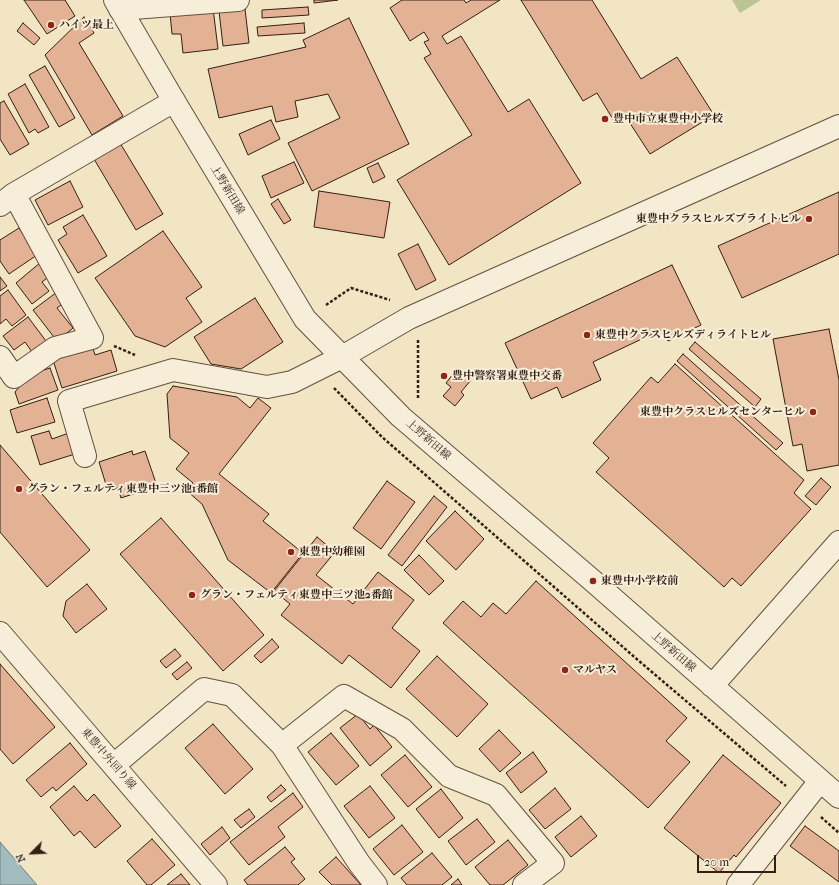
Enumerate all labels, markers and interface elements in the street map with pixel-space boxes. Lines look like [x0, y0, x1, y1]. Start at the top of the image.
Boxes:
place label: ハイツ最上 [59, 18, 114, 32]
marker: ハイツ最上 [46, 20, 56, 30]
place label: 豊中市立東豊中小学校 [613, 112, 723, 126]
marker: 豊中市立東豊中小学校 [600, 114, 610, 124]
street label: 上野新田線 [207, 163, 247, 217]
place label: 東豊中クラスヒルズブライトヒル [636, 212, 801, 226]
marker: 東豊中クラスヒルズブライトヒル [804, 214, 814, 224]
place label: 東豊中クラスヒルズディライトヒル [595, 328, 771, 342]
marker: 東豊中クラスヒルズディライトヒル [582, 330, 592, 340]
place label: 豊中警察署東豊中交番 [452, 369, 562, 383]
marker: 豊中警察署東豊中交番 [439, 371, 449, 381]
place label: 東豊中クラスヒルズセンターヒル [640, 405, 805, 419]
marker: 東豊中クラスヒルズセンターヒル [808, 407, 818, 417]
street label: 上野新田線 [403, 417, 453, 463]
place label: グラン・フェルティ東豊中三ツ池1番館 [27, 482, 218, 496]
marker: グラン・フェルティ東豊中三ツ池1番館 [14, 484, 24, 494]
place label: 東豊中幼稚園 [299, 545, 365, 559]
marker: 東豊中幼稚園 [286, 547, 296, 557]
place label: 東豊中小学校前 [601, 574, 678, 588]
marker: 東豊中小学校前 [588, 576, 598, 586]
place label: グラン・フェルティ東豊中三ツ池2番館 [200, 588, 393, 602]
marker: グラン・フェルティ東豊中三ツ池2番館 [187, 590, 197, 600]
street label: 上野新田線 [648, 629, 698, 675]
place label: マルヤス [573, 663, 617, 677]
marker: マルヤス [560, 665, 570, 675]
street label: 東豊中外回り線 [78, 726, 138, 792]
north arrow [12, 833, 52, 873]
scale bar [699, 847, 778, 873]
text: N [13, 852, 28, 865]
text: 20 m [704, 855, 729, 869]

